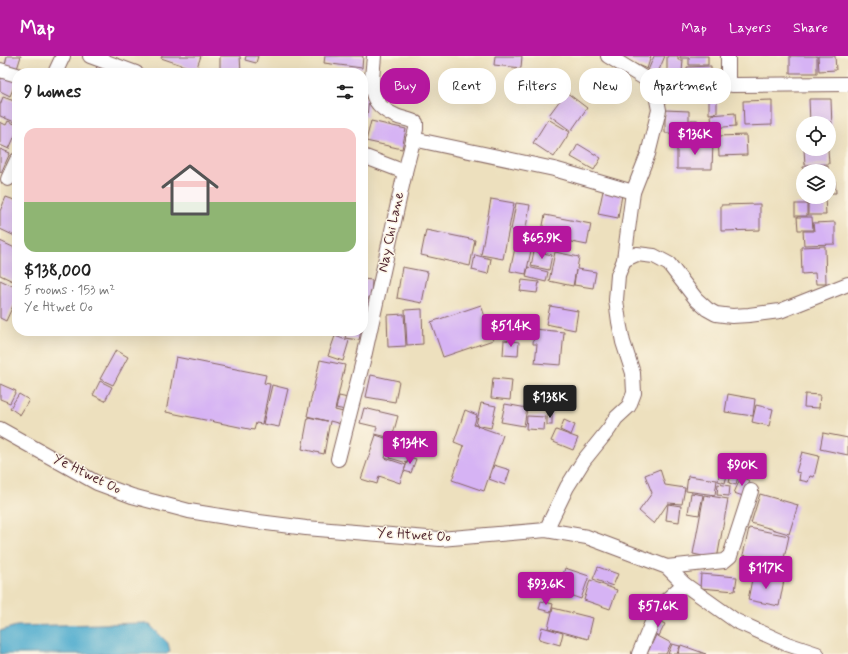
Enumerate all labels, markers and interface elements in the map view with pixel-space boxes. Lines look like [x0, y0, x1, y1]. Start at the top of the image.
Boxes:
text: Map [20, 16, 55, 41]
text: Map [681, 19, 707, 37]
text: Layers [729, 19, 771, 37]
text: Share [793, 19, 828, 37]
chip: Buy [380, 68, 430, 104]
chip: Rent [438, 68, 496, 104]
chip: Filters [504, 68, 571, 104]
chip: New [579, 68, 632, 104]
chip: Apartment [640, 68, 731, 104]
text: 9 homes [24, 81, 81, 103]
icon: filters [334, 81, 356, 103]
map controls [796, 116, 836, 204]
button: locate [796, 116, 836, 156]
pin: $136K [667, 122, 723, 156]
text: $136K [678, 126, 712, 143]
icon: home [154, 154, 226, 226]
button: layers [796, 164, 836, 204]
street label: Nay Chi Lane [374, 190, 408, 274]
pin: $65.9K [509, 226, 575, 260]
text: $65.9K [522, 230, 562, 247]
text: $138,000 [24, 260, 91, 282]
text: 5 rooms · 153 m² [24, 282, 115, 299]
text: Ye Htwet Oo [24, 299, 93, 316]
pin: $51.4K [478, 314, 544, 348]
text: $51.4K [491, 318, 531, 335]
pin: $138K [522, 385, 578, 419]
text: $138K [532, 389, 568, 406]
pin: $134K [382, 431, 438, 465]
text: $134K [392, 435, 428, 452]
street label: Ye Htwet Oo [50, 450, 124, 498]
pin: $90K [718, 453, 766, 487]
text: $90K [727, 457, 757, 474]
street label: Ye Htwet Oo [377, 524, 451, 546]
pin: $117K [738, 556, 794, 590]
text: $117K [748, 560, 784, 577]
pin: $93.6K [513, 572, 579, 606]
text: $93.6K [527, 576, 565, 593]
pin: $57.6K [625, 594, 691, 628]
text: $57.6K [638, 598, 678, 615]

